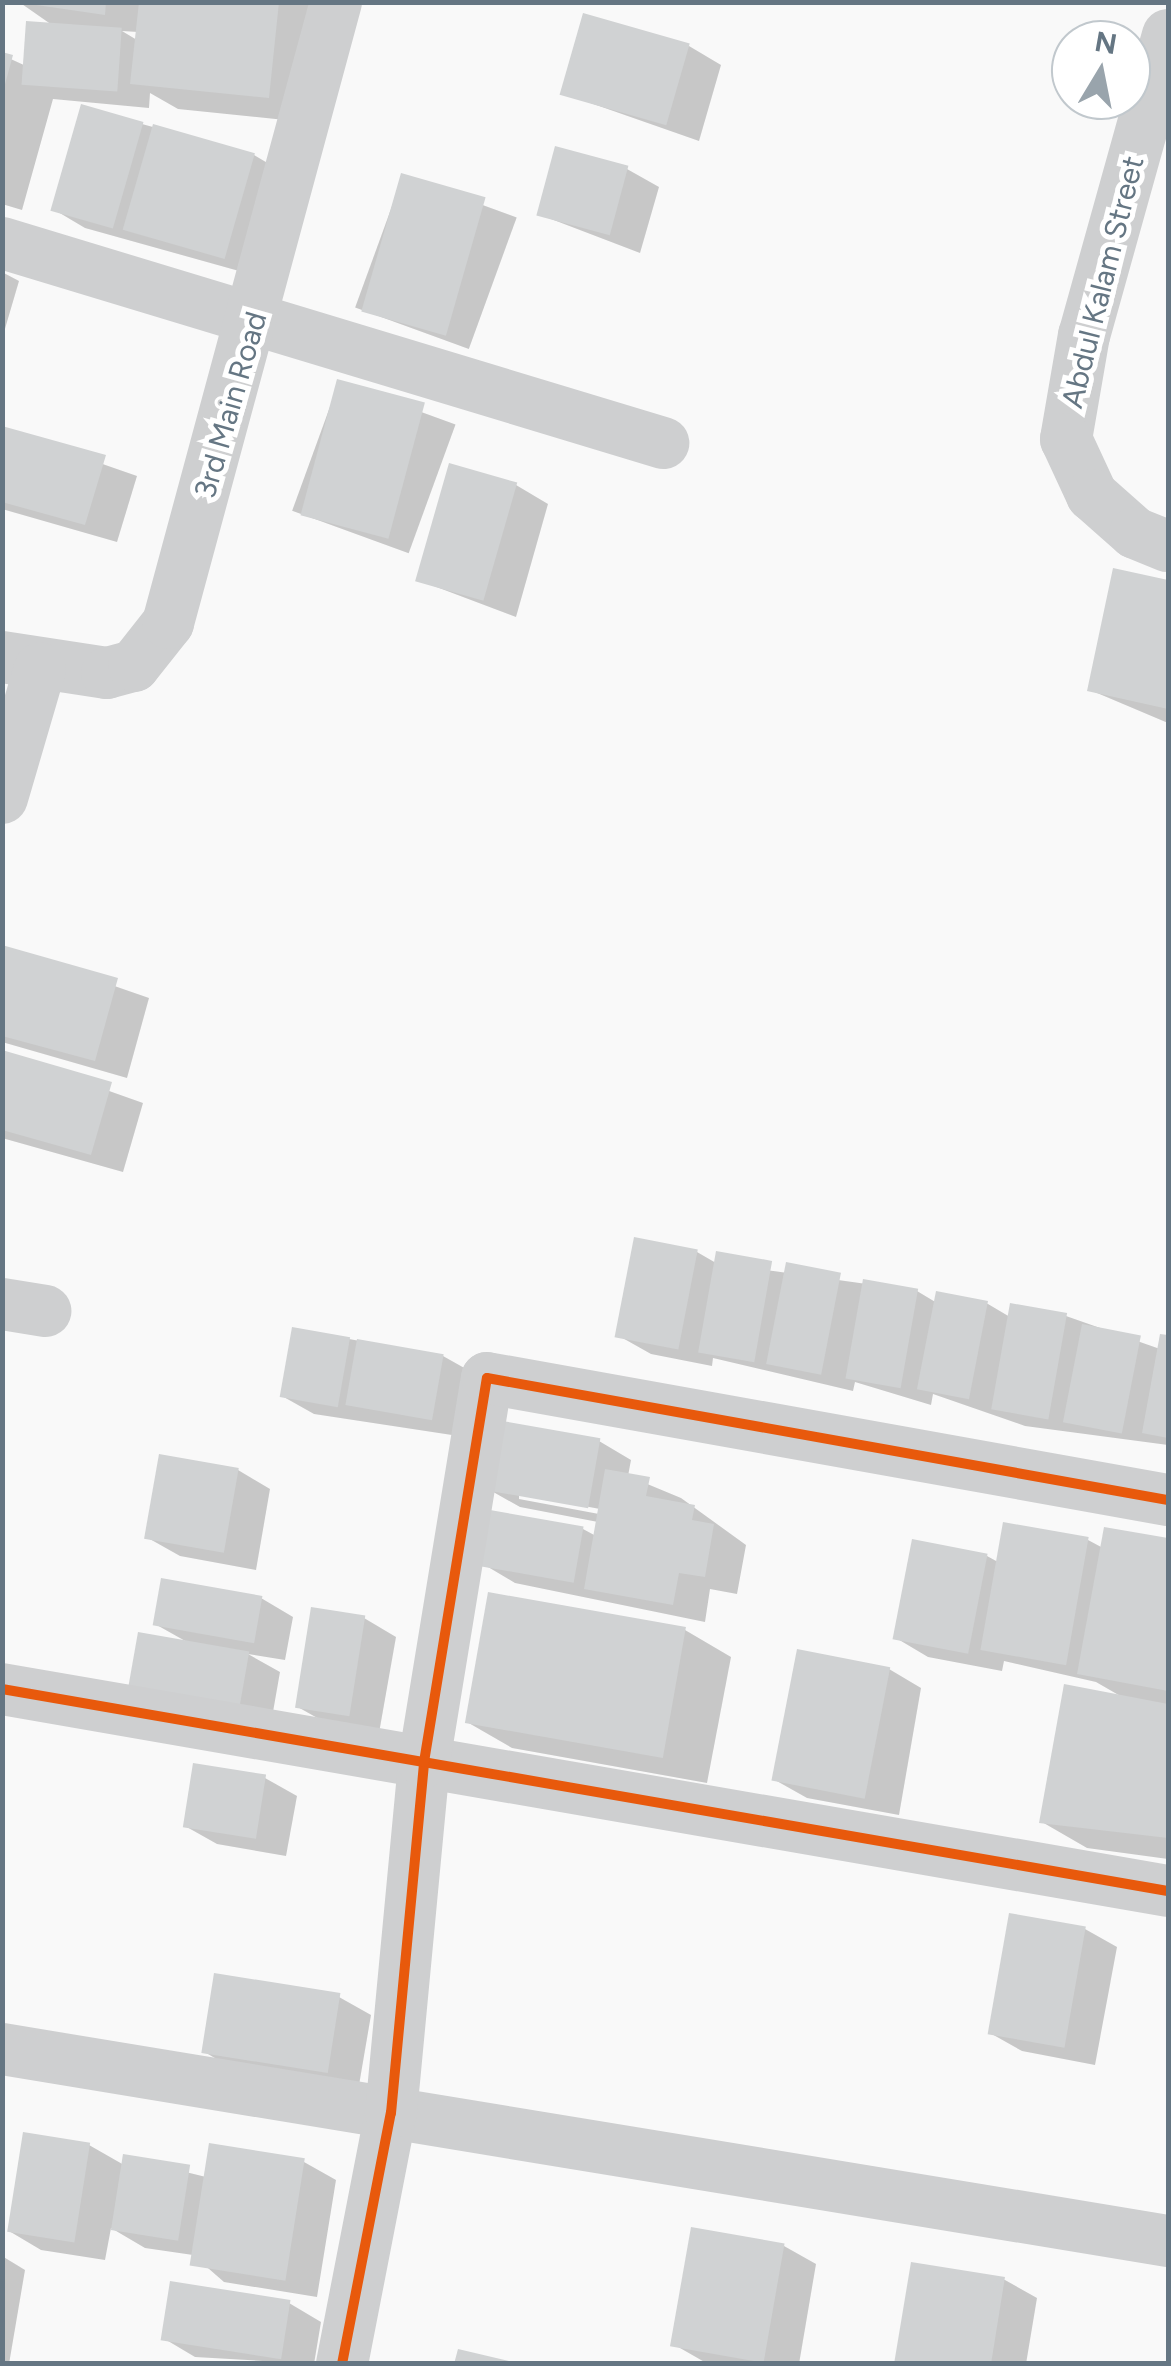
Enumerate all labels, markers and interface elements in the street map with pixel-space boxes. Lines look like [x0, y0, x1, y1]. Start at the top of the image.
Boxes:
north arrow [1051, 20, 1151, 120]
text: N [1092, 24, 1119, 61]
street label: Abdul Kalam Street [1054, 152, 1152, 412]
street label: 3rd Main Road [187, 308, 275, 502]

